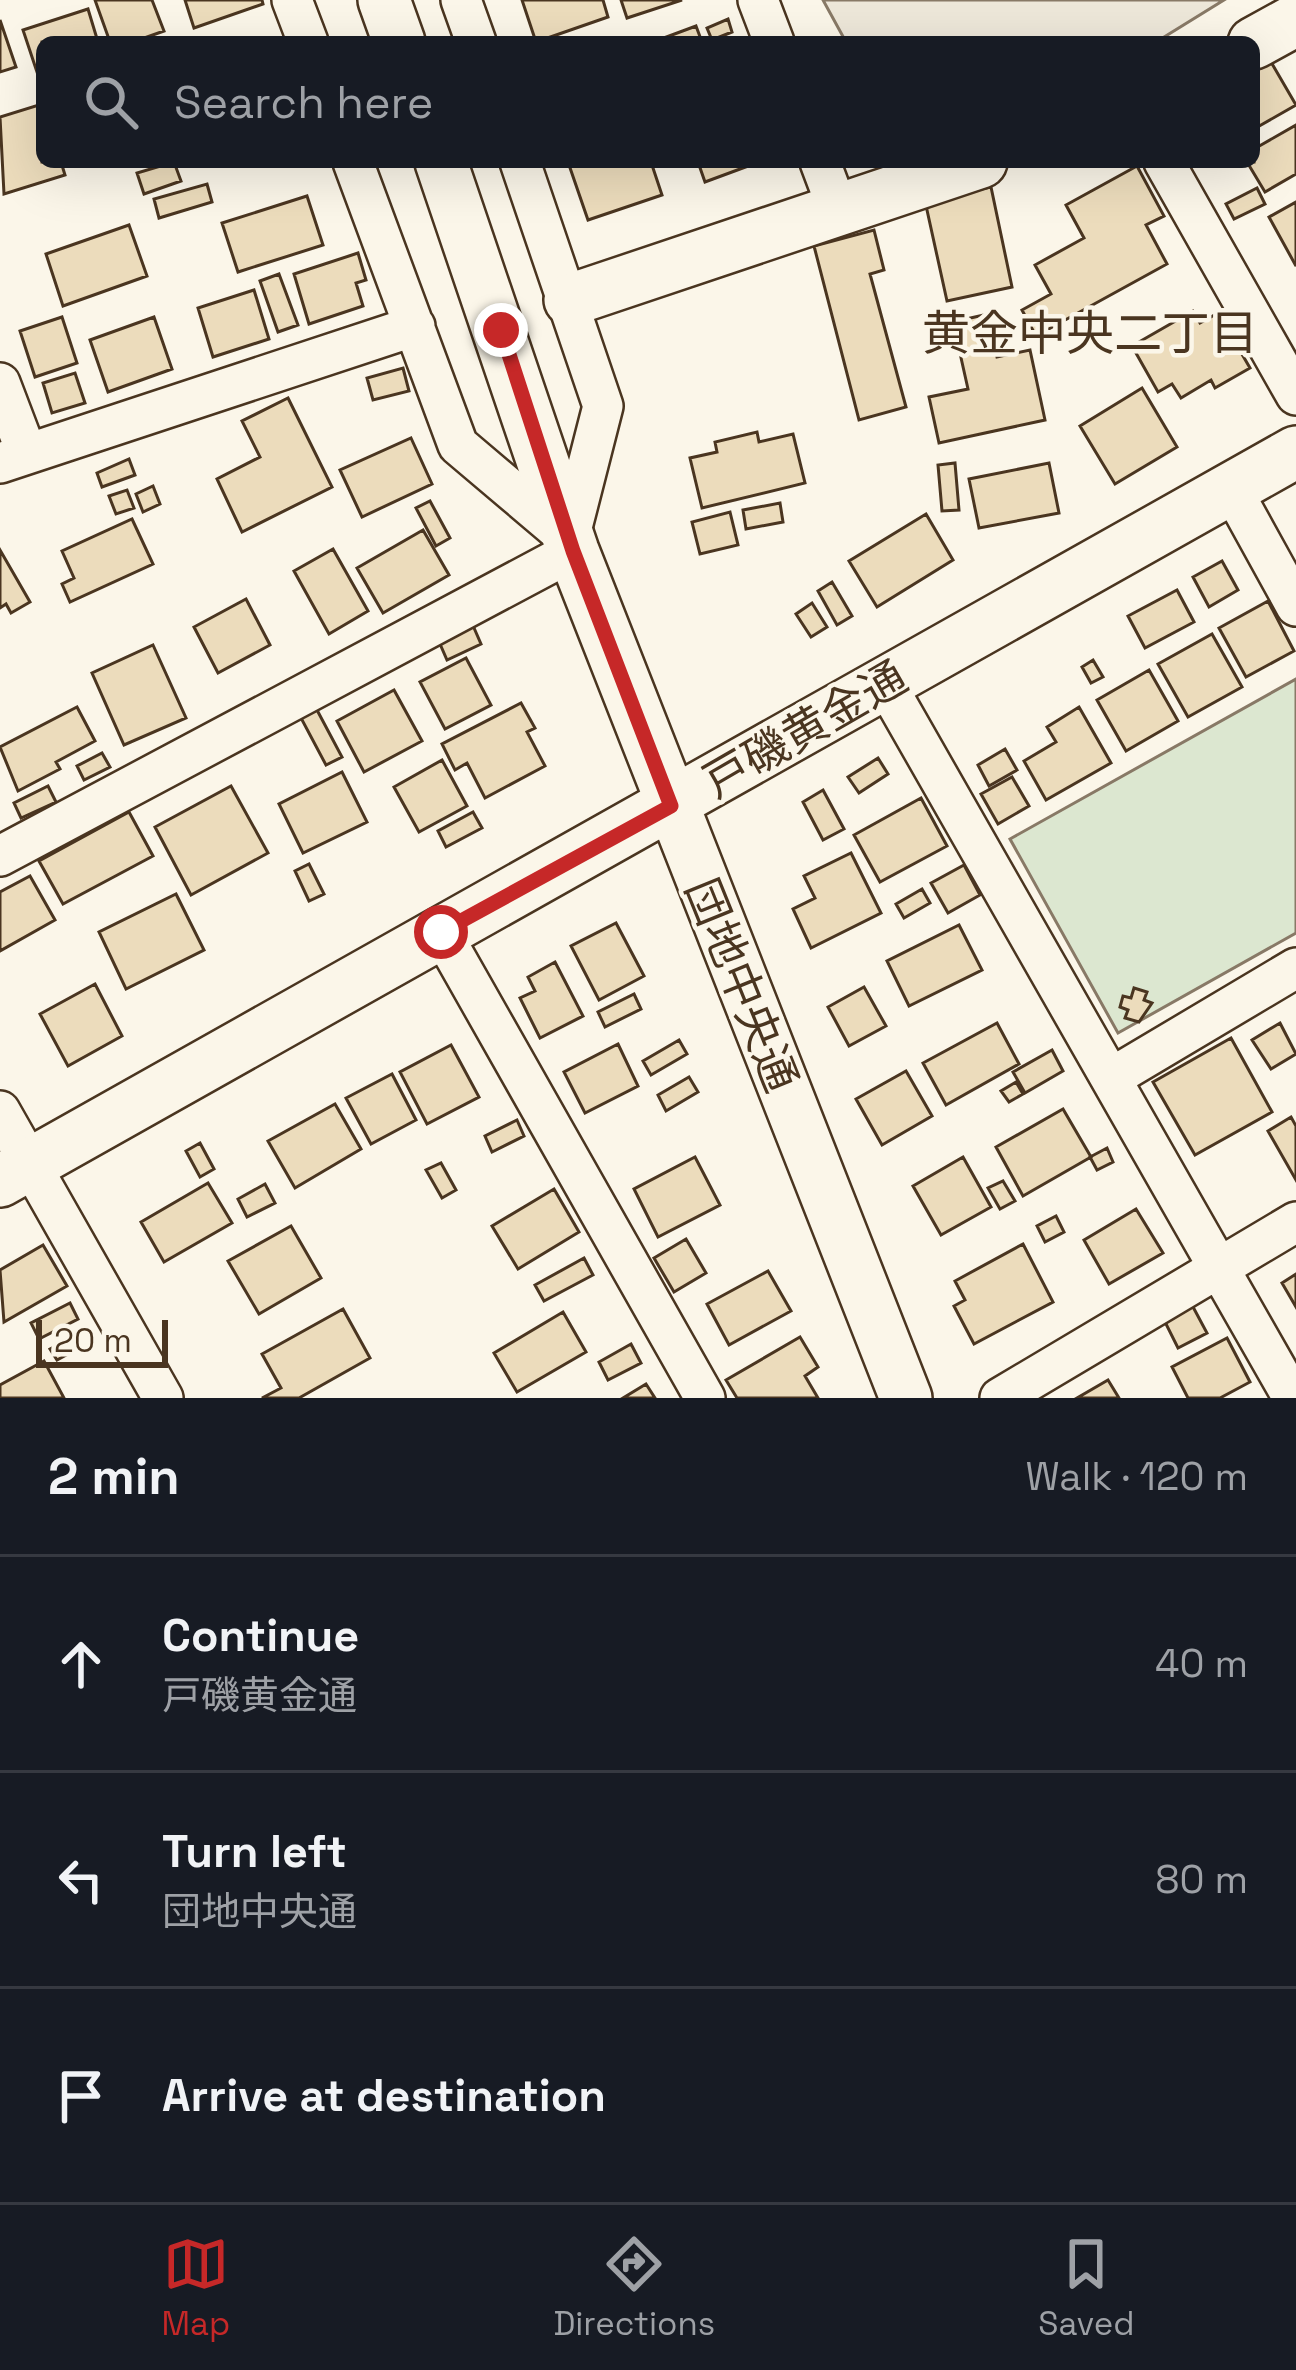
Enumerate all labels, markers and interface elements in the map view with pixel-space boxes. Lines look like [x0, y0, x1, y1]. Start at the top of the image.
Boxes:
search box [36, 36, 1260, 168]
icon: search [78, 69, 144, 135]
text: Search here [174, 74, 433, 131]
route end [474, 303, 528, 357]
district label: 黄金中央二丁目 [922, 303, 1258, 364]
street label: 戸磯黄金通 [694, 648, 917, 810]
street label: 団地中央通 [673, 870, 810, 1100]
route start [414, 905, 468, 959]
scale bar [36, 1314, 168, 1367]
text: 20 m [54, 1320, 132, 1362]
text: 2 min [48, 1444, 180, 1509]
text: Walk · 120 m [1026, 1452, 1248, 1501]
text: Continue [162, 1607, 359, 1664]
icon: ahead [48, 1631, 114, 1697]
text: 40 m [1155, 1639, 1248, 1688]
text: 戸磯黄金通 [162, 1671, 357, 1720]
text: Turn left [162, 1823, 347, 1880]
icon: left [48, 1847, 114, 1913]
text: 80 m [1155, 1855, 1248, 1904]
text: 団地中央通 [162, 1887, 357, 1936]
icon: arrive [48, 2063, 114, 2129]
text: Arrive at destination [162, 2067, 606, 2124]
tab: Map [162, 2231, 230, 2345]
tab: Directions [553, 2231, 715, 2345]
tab: Saved [1038, 2231, 1134, 2345]

